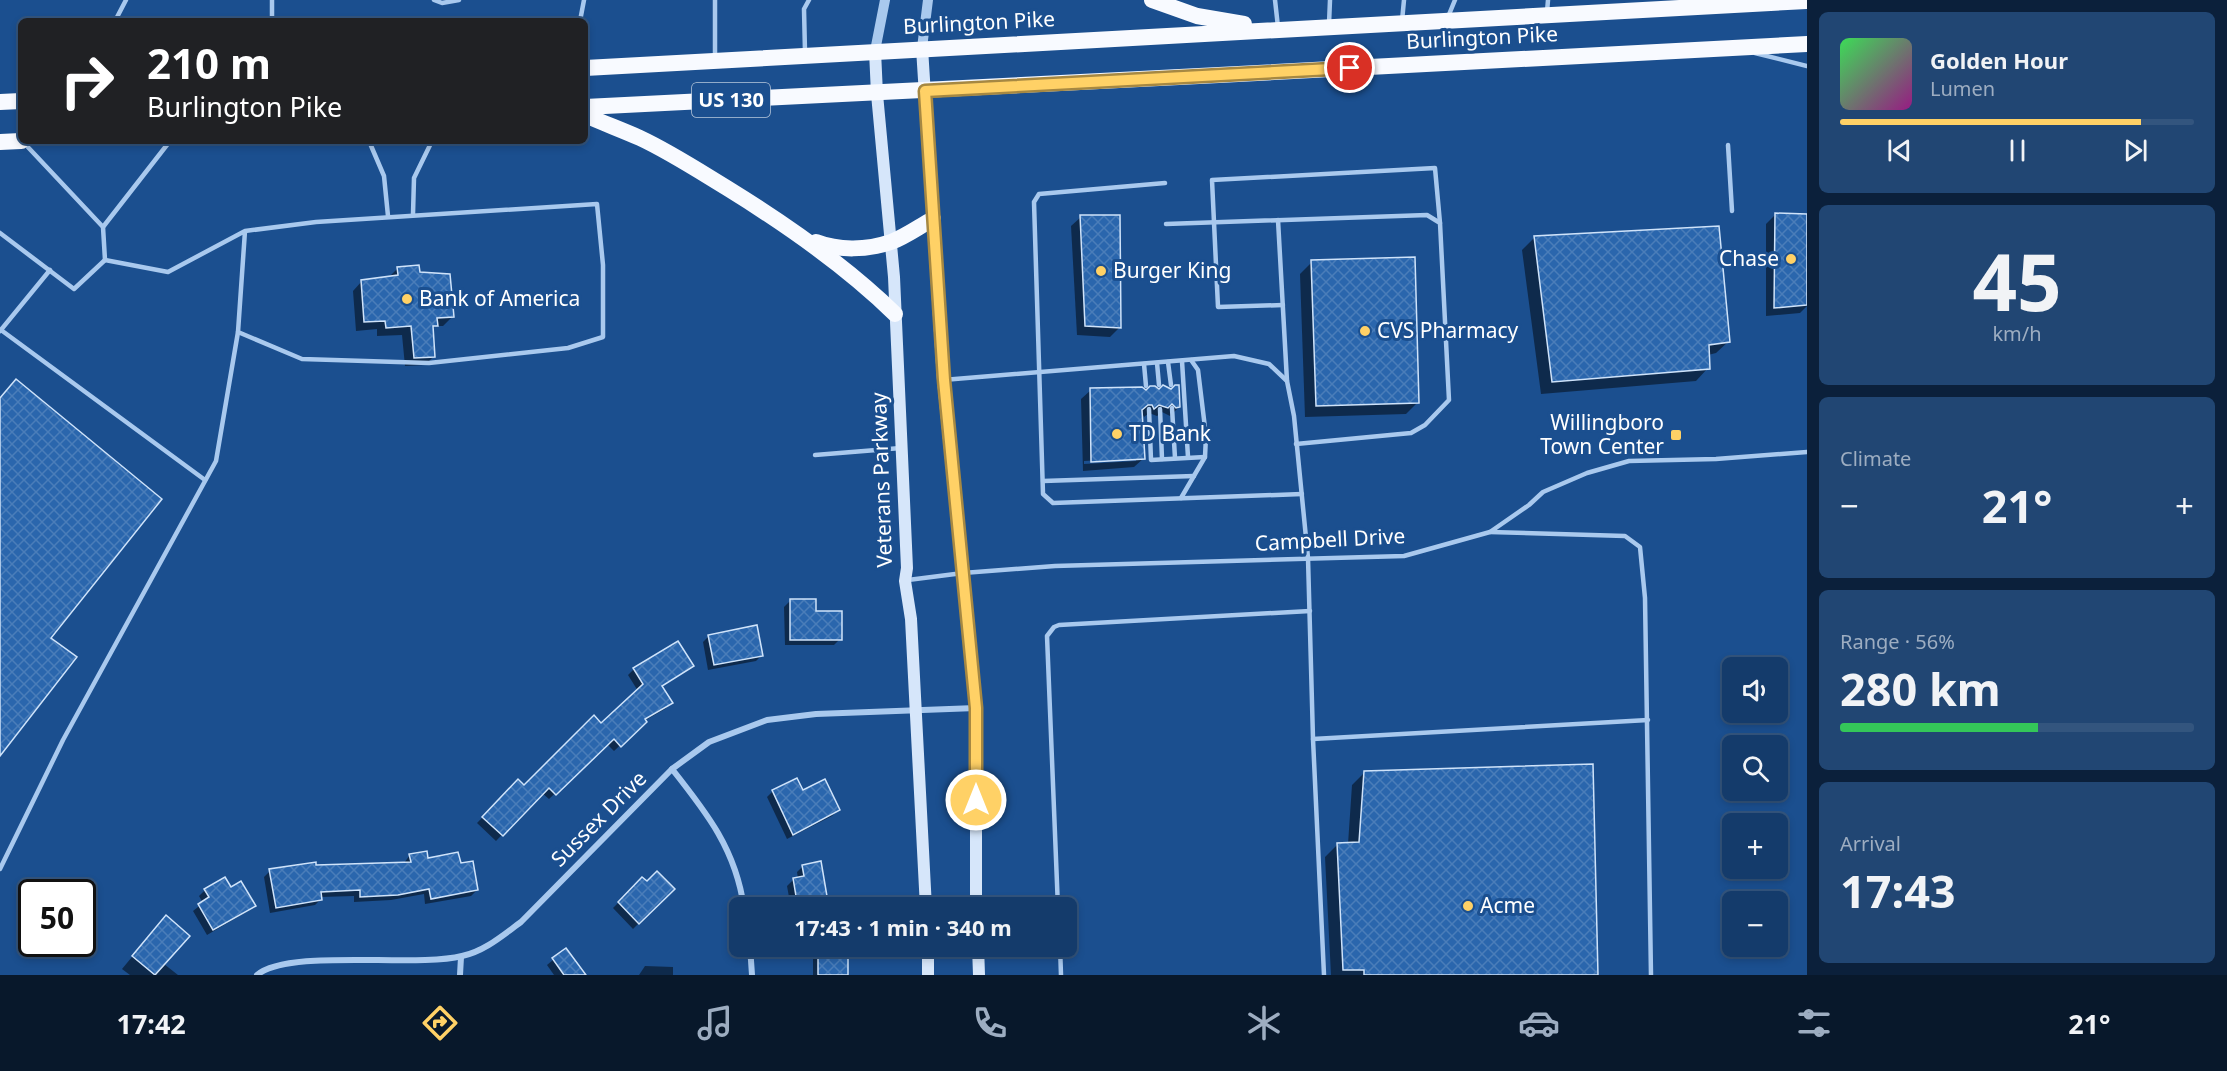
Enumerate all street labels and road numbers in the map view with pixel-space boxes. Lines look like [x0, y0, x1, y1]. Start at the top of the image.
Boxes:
street label: Burlington Pike [902, 4, 1056, 40]
street label: Burlington Pike [1405, 19, 1559, 55]
road number: US 130 [692, 83, 770, 117]
street label: Veterans Parkway [864, 392, 898, 568]
street label: Campbell Drive [1254, 521, 1406, 557]
street label: Sussex Drive [544, 764, 652, 872]

